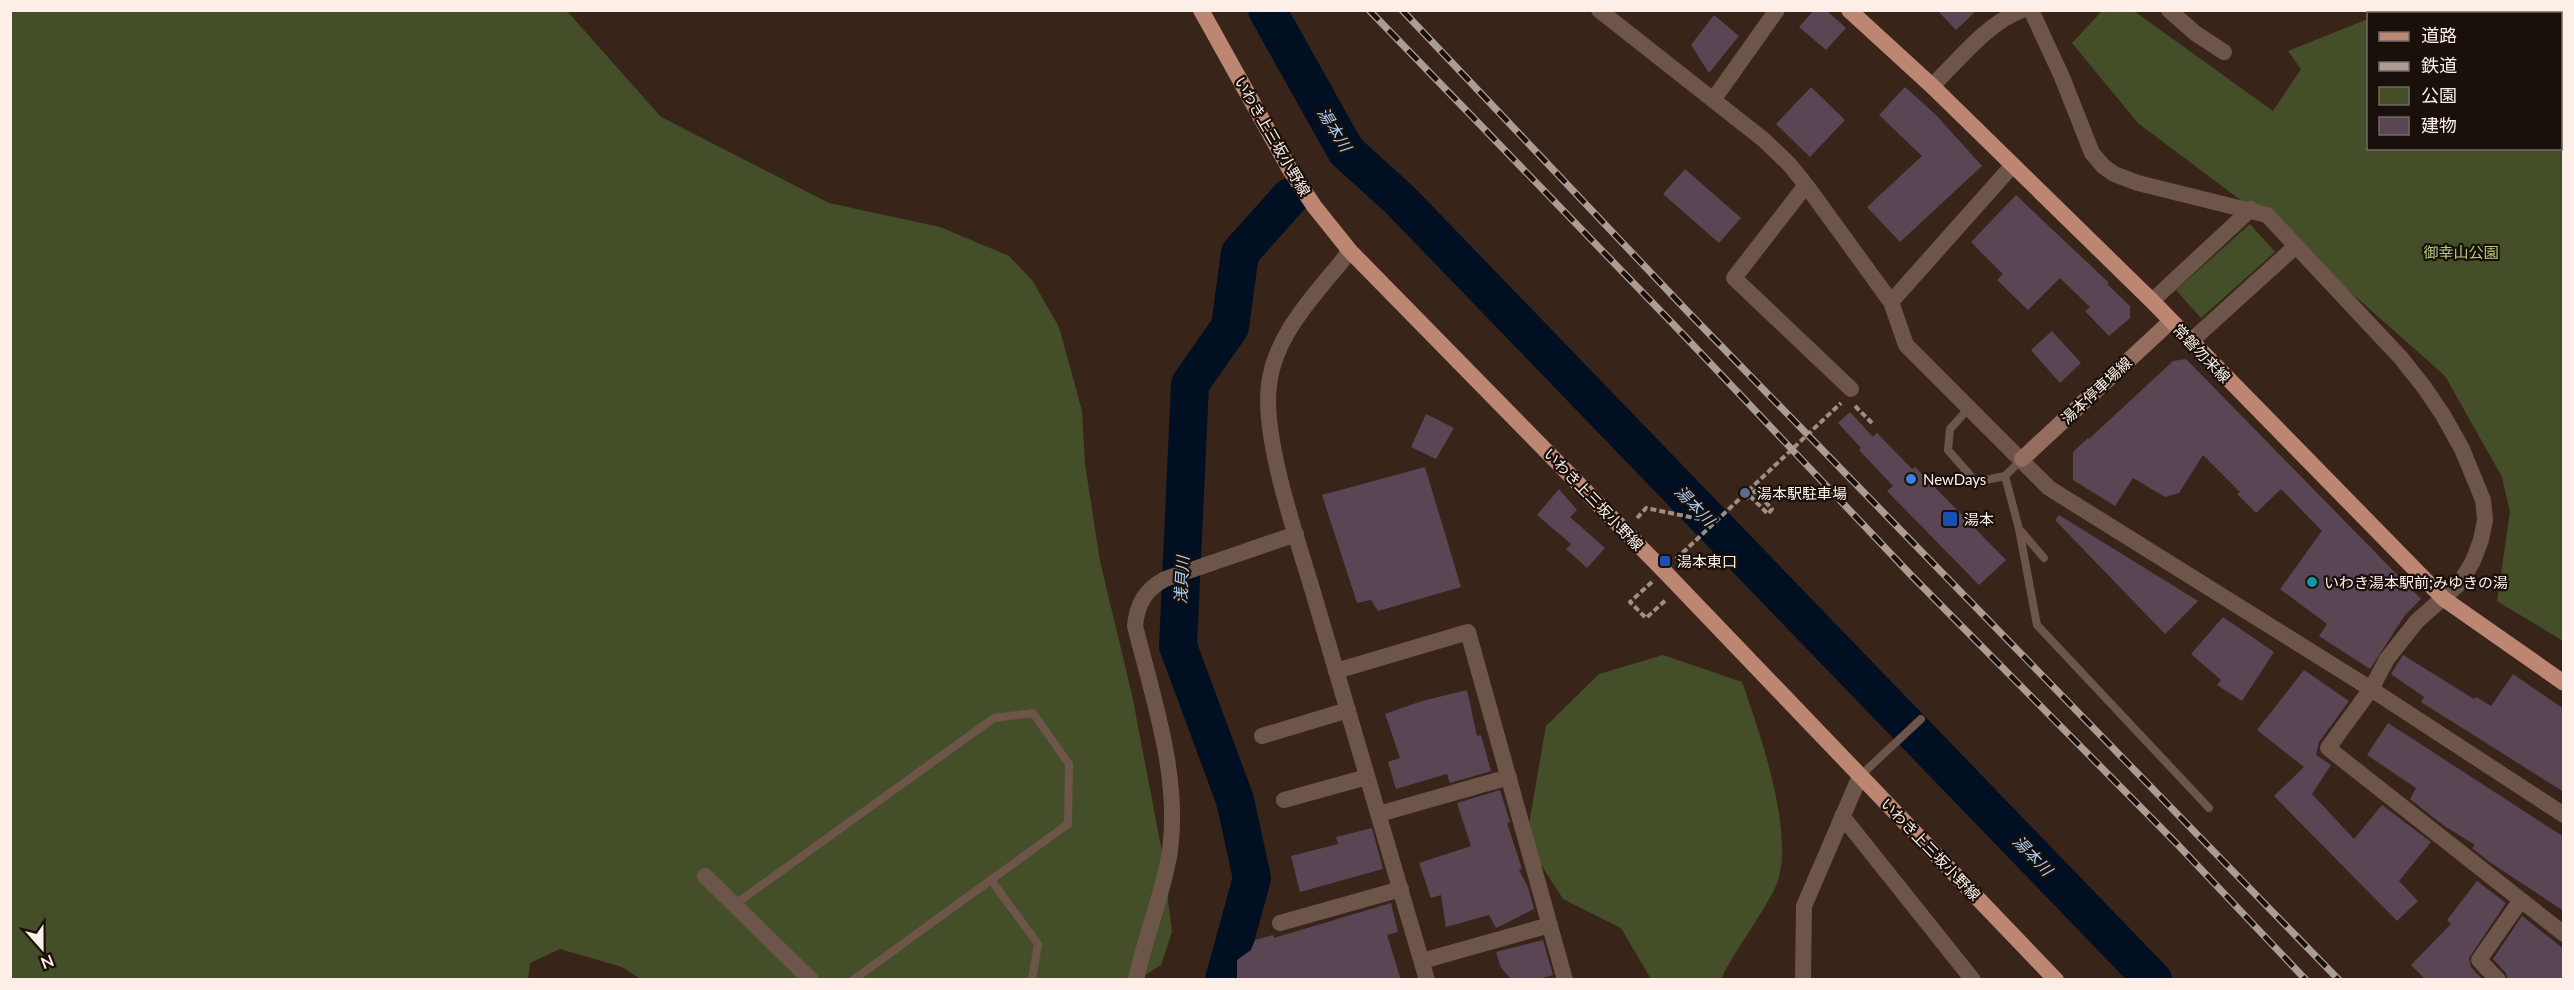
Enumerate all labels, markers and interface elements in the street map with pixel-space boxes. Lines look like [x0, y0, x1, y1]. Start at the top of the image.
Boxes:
legend [2367, 12, 2562, 150]
text: 道路 [2421, 24, 2457, 46]
text: 鉄道 [2421, 54, 2457, 76]
street label: いわき上三坂小野線 [1231, 73, 1315, 199]
text: 公園 [2421, 84, 2457, 106]
water label: 湯本川 [1314, 104, 1357, 156]
text: 建物 [2421, 114, 2457, 136]
park label: 御幸山公園 [2423, 243, 2499, 261]
street label: 常磐勿来線 [2169, 320, 2235, 386]
street label: 湯本停車場線 [2057, 353, 2135, 427]
street label: いわき上三坂小野線 [1541, 444, 1647, 554]
place label: NewDays [1923, 470, 1986, 488]
marker: NewDays [1904, 472, 1918, 486]
water label: 湯本川 [1671, 481, 1720, 530]
place label: 湯本駅駐車場 [1757, 484, 1847, 502]
marker: 湯本駅駐車場 [1738, 486, 1752, 500]
marker: 湯本 [1941, 510, 1959, 528]
place label: 湯本 [1964, 510, 1994, 528]
place label: 湯本東口 [1677, 552, 1737, 570]
water label: 浅貝川 [1170, 554, 1192, 604]
marker: 湯本東口 [1658, 554, 1672, 568]
place label: いわき湯本駅前;みゆきの湯 [2324, 573, 2508, 591]
marker: いわき湯本駅前;みゆきの湯 [2305, 575, 2319, 589]
street label: いわき上三坂小野線 [1878, 794, 1984, 904]
water label: 湯本川 [2009, 831, 2058, 880]
north arrow [12, 918, 72, 978]
text: N [38, 951, 57, 974]

